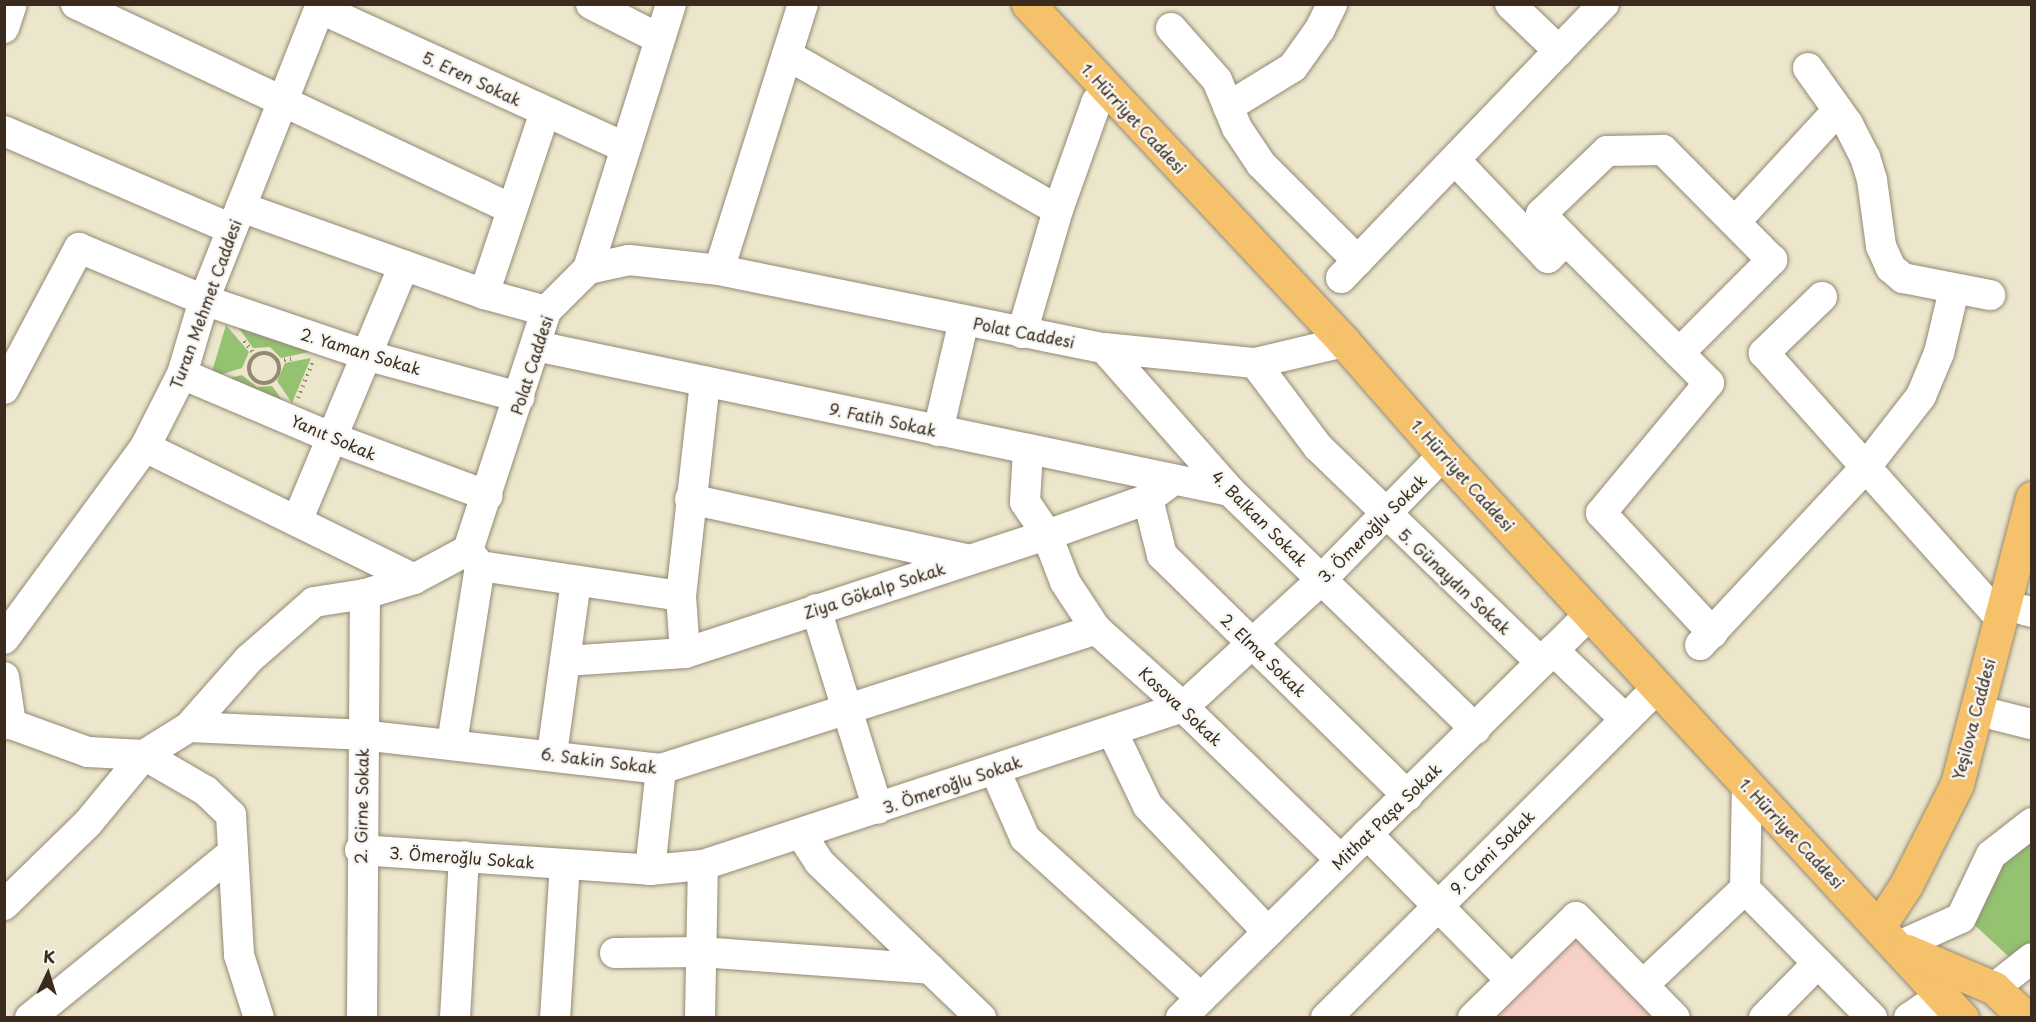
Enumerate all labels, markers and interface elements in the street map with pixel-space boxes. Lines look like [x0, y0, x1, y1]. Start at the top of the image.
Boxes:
street label: 5. Eren Sokak [419, 46, 525, 110]
street label: 1. Hürriyet Caddesi [1077, 57, 1191, 179]
street label: Turan Mehmet Caddesi [165, 217, 245, 391]
street label: Polat Caddesi [506, 313, 556, 417]
street label: Polat Caddesi [971, 313, 1077, 351]
street label: 2. Yaman Sokak [298, 323, 424, 379]
street label: 9. Fatih Sokak [828, 398, 938, 440]
street label: Yanıt Sokak [288, 410, 380, 464]
street label: 1. Hürriyet Caddesi [1406, 414, 1520, 536]
street label: 4. Balkan Sokak [1208, 466, 1312, 570]
street label: 3. Ömeroğlu Sokak [1313, 469, 1431, 587]
street label: 5. Günaydın Sokak [1395, 524, 1515, 638]
street label: Ziya Gökalp Sokak [801, 558, 947, 622]
street label: 2. Elma Sokak [1217, 609, 1311, 701]
street label: Yeşilova Caddesi [1948, 656, 1998, 782]
street label: Kosova Sokak [1135, 662, 1227, 750]
street label: 6. Sakin Sokak [540, 743, 658, 777]
street label: 2. Girne Sokak [350, 747, 372, 865]
street label: 3. Ömeroğlu Sokak [880, 751, 1024, 817]
street label: Mithat Paşa Sokak [1327, 759, 1445, 873]
street label: 1. Hürriyet Caddesi [1735, 772, 1849, 894]
street label: 9. Cami Sokak [1446, 806, 1538, 898]
street label: 3. Ömeroğlu Sokak [388, 842, 536, 872]
north arrow [18, 944, 78, 1004]
text: K [43, 944, 56, 968]

